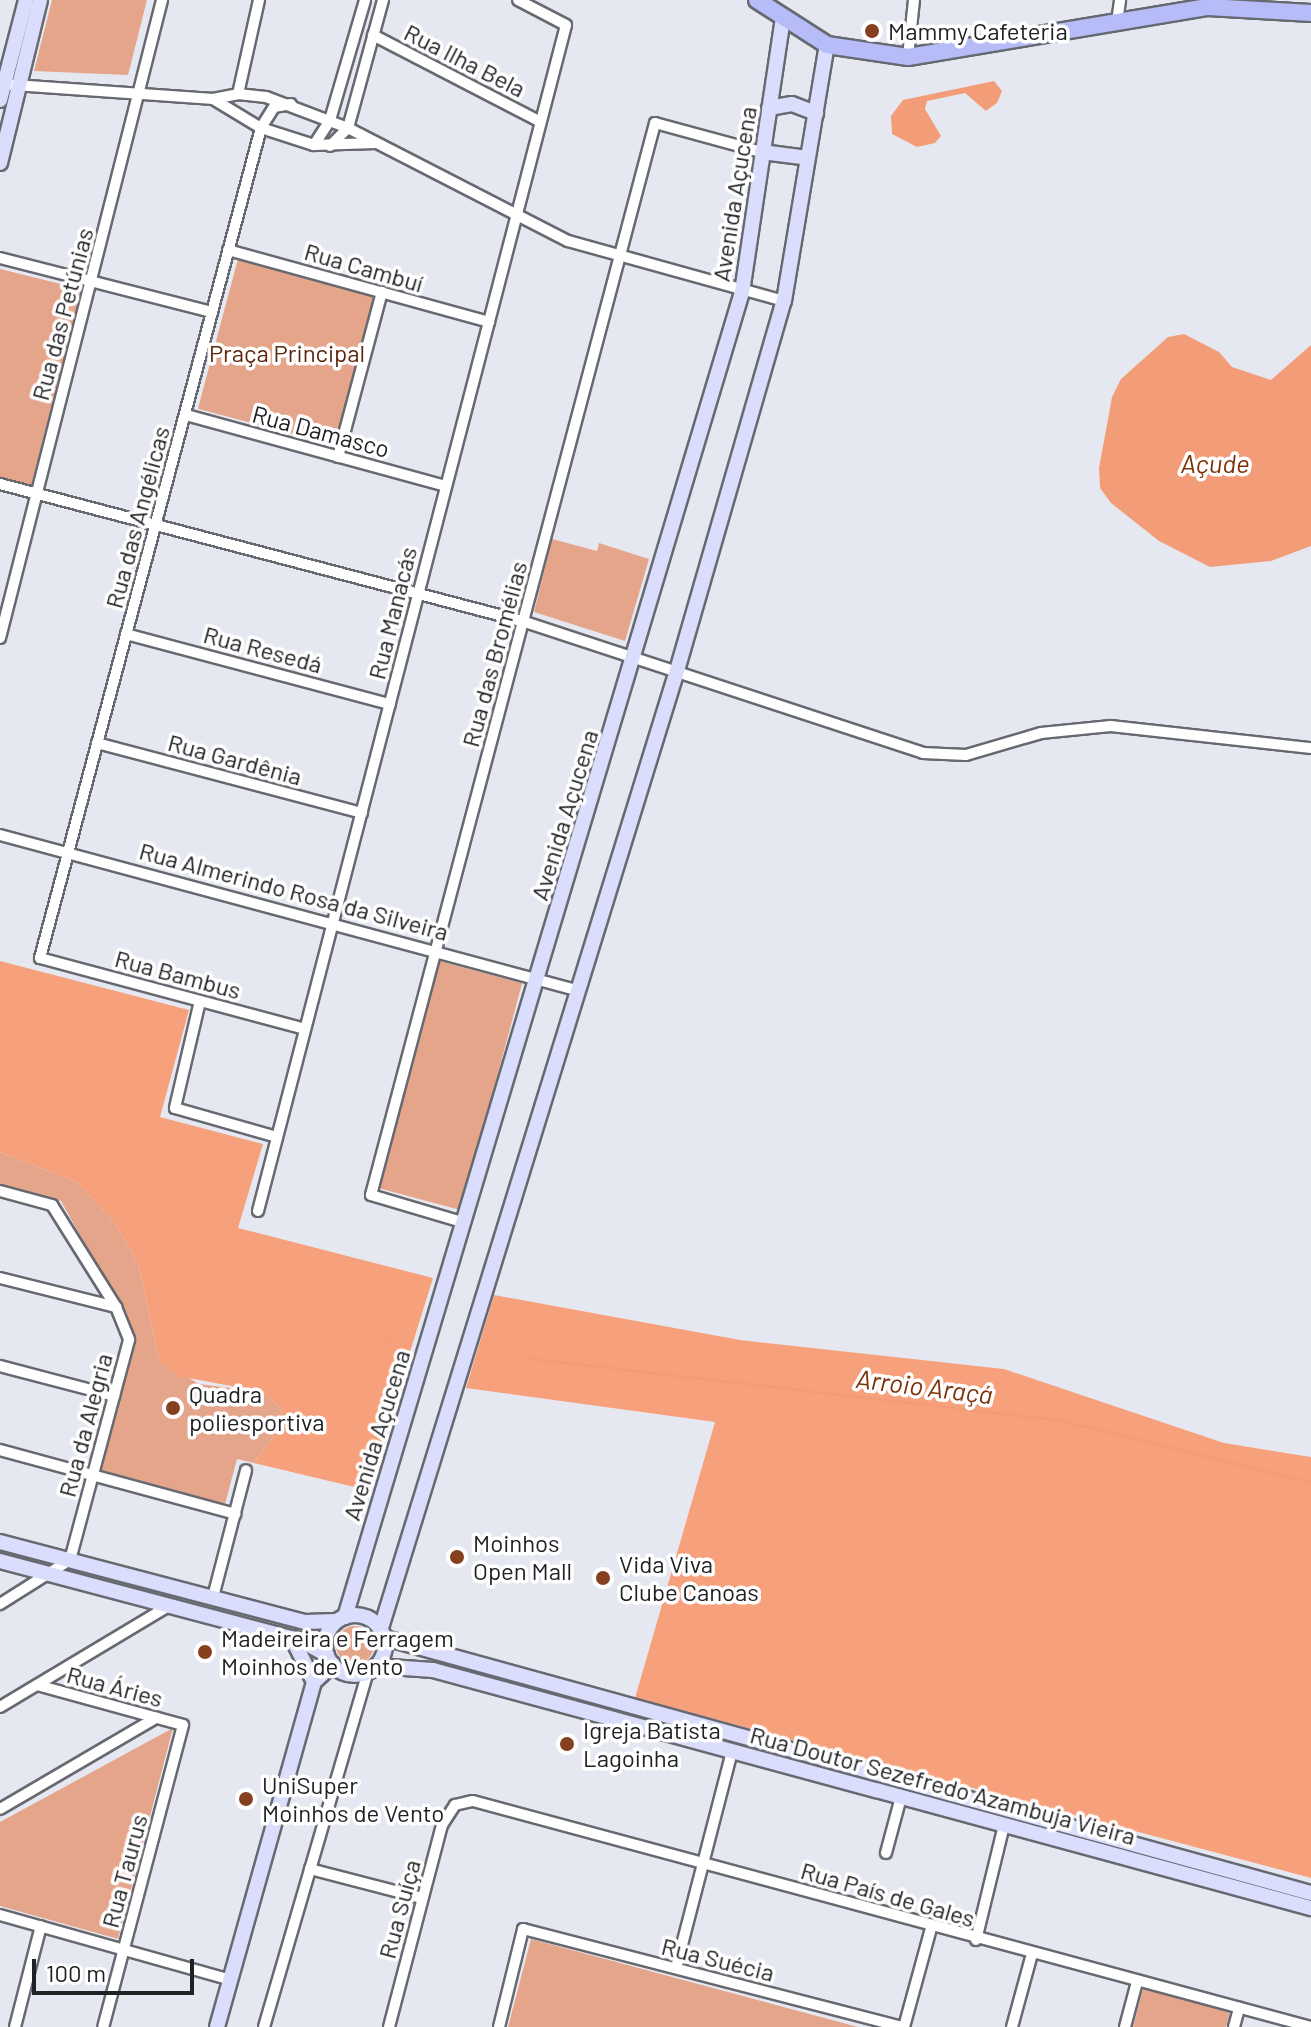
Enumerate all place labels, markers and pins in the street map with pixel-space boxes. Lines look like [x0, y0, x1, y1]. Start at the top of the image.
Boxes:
place label: Mammy Cafeteria [888, 17, 1068, 45]
marker: Mammy Cafeteria [863, 22, 881, 40]
place label: Quadra poliesportiva [189, 1380, 324, 1436]
marker: Quadra poliesportiva [164, 1399, 182, 1417]
place label: Moinhos Open Mall [473, 1529, 572, 1585]
marker: Moinhos Open Mall [448, 1548, 466, 1566]
place label: Vida Viva Clube Canoas [619, 1550, 759, 1606]
marker: Vida Viva Clube Canoas [594, 1569, 612, 1587]
place label: Madeireira e Ferragem Moinhos de Vento [221, 1624, 454, 1680]
marker: Madeireira e Ferragem Moinhos de Vento [196, 1643, 214, 1661]
place label: Igreja Batista Lagoinha [583, 1716, 721, 1772]
marker: Igreja Batista Lagoinha [558, 1735, 576, 1753]
place label: UniSuper Moinhos de Vento [262, 1771, 444, 1827]
marker: UniSuper Moinhos de Vento [237, 1790, 255, 1808]

